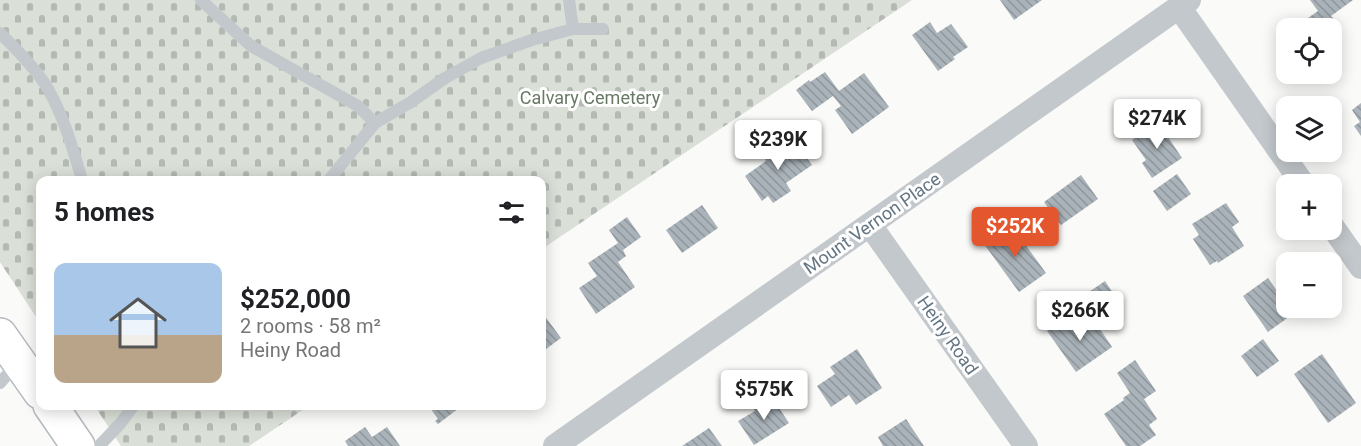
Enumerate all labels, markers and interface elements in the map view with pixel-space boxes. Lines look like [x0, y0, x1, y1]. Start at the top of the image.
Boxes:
map controls [1276, 18, 1342, 318]
button: locate [1276, 18, 1342, 84]
park label: Calvary Cemetery [520, 87, 661, 108]
button: layers [1276, 96, 1342, 162]
pin: $274K [1115, 99, 1199, 150]
text: $274K [1128, 106, 1186, 130]
pin: $239K [736, 120, 820, 171]
text: $239K [749, 127, 807, 151]
street label: Mount Vernon Place [800, 168, 944, 278]
button: + [1276, 174, 1342, 240]
icon: filters [495, 196, 528, 229]
text: 5 homes [54, 197, 155, 227]
pin: $252K [973, 207, 1057, 258]
text: $252K [986, 214, 1044, 238]
button: − [1276, 252, 1342, 318]
text: $252,000 [240, 284, 351, 314]
icon: home [102, 287, 174, 359]
pin: $266K [1038, 291, 1122, 342]
street label: Heiny Road [913, 292, 983, 378]
text: $266K [1051, 298, 1109, 322]
text: 2 rooms · 58 m² [240, 314, 381, 338]
text: Heiny Road [240, 338, 341, 362]
pin: $575K [722, 370, 806, 421]
text: $575K [735, 377, 793, 401]

